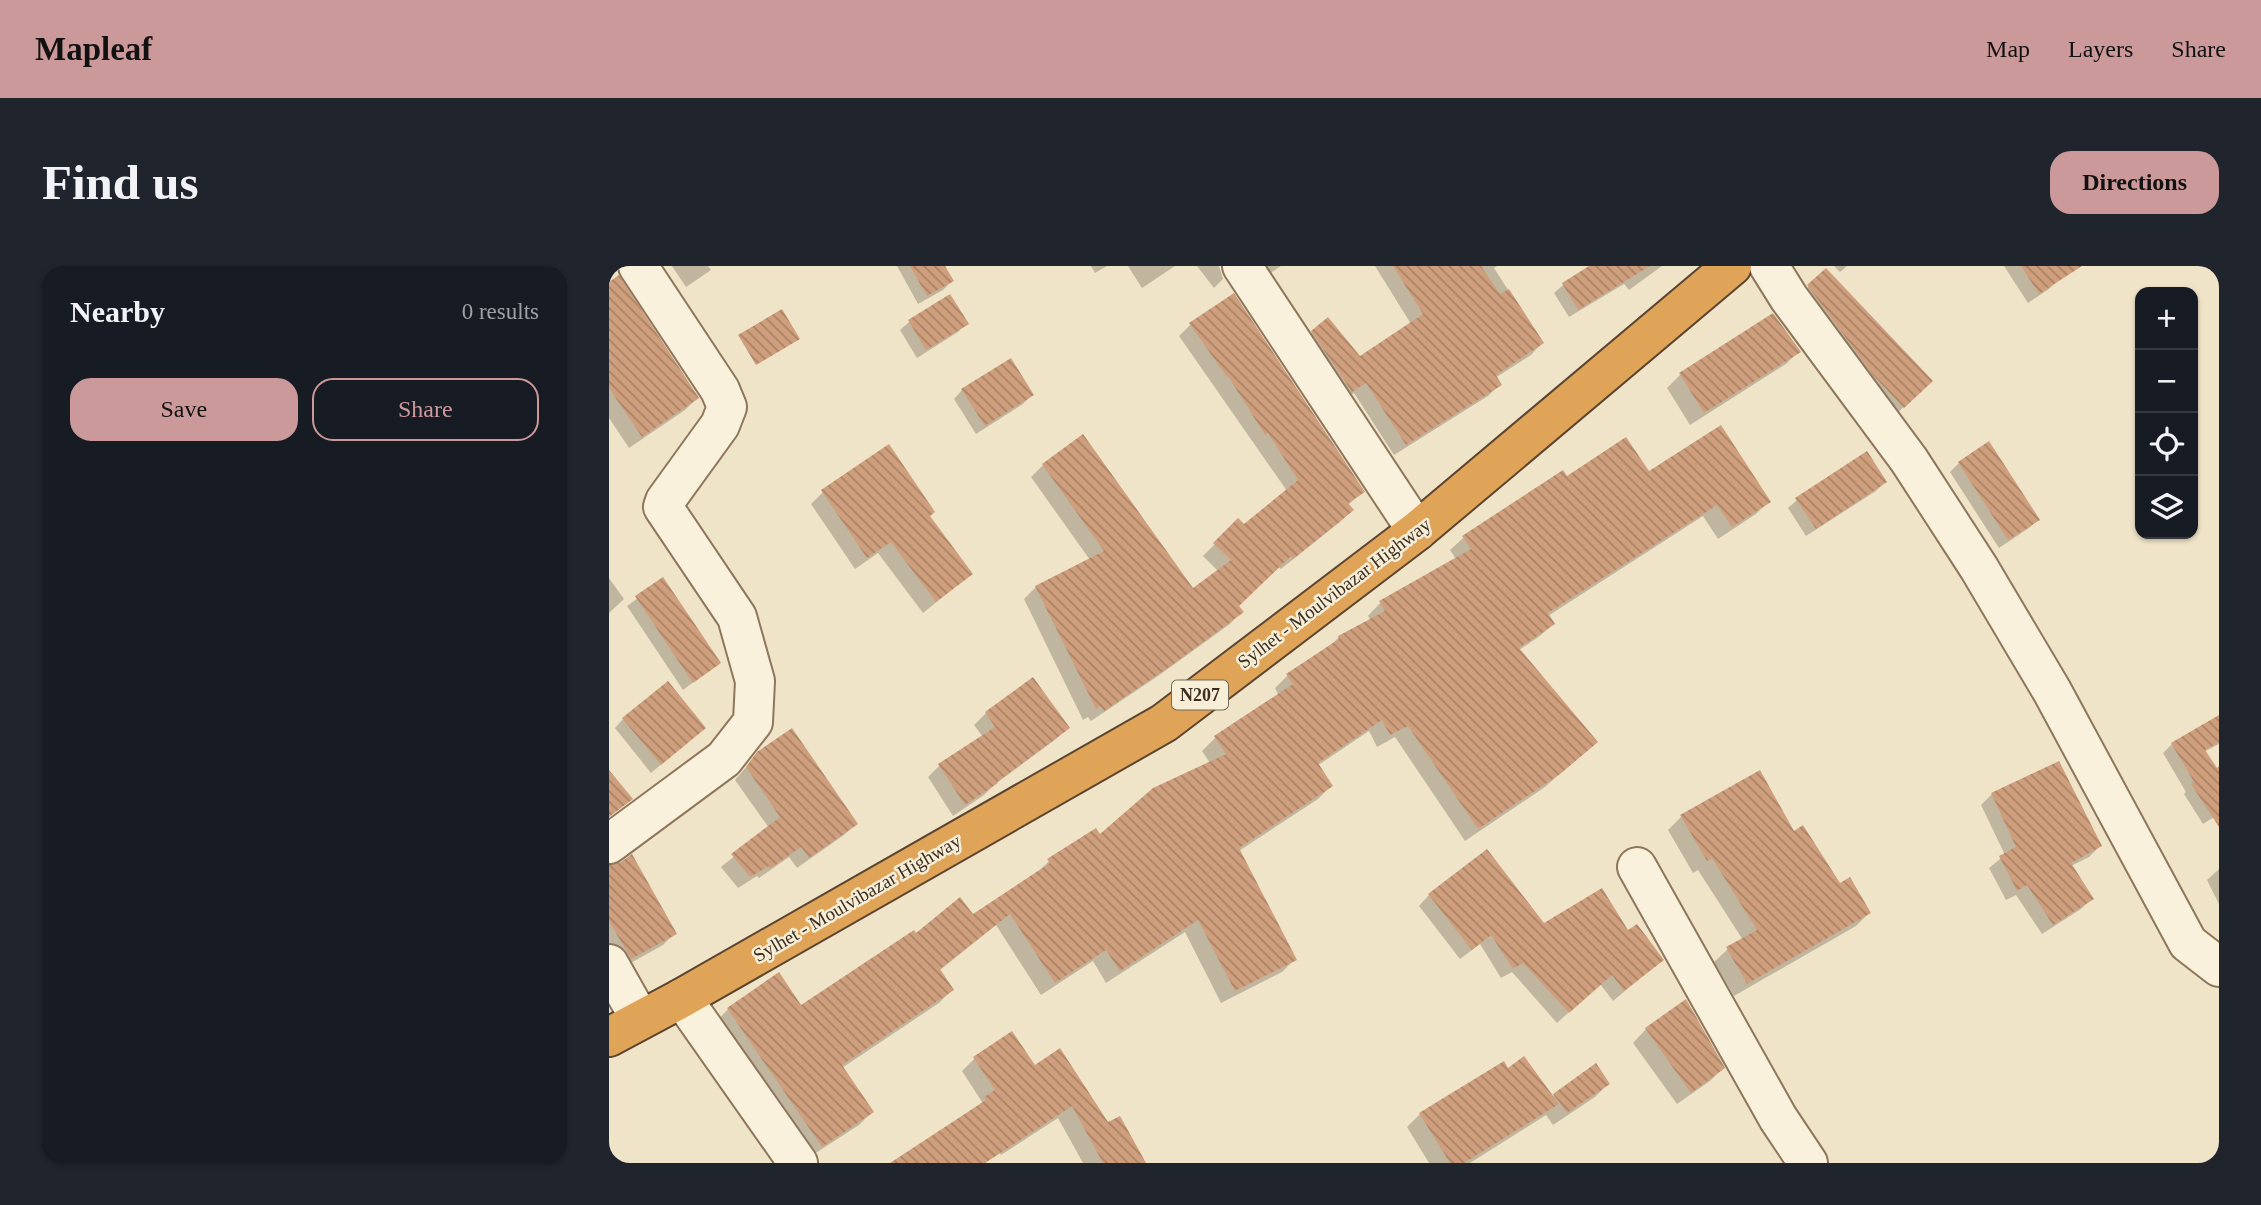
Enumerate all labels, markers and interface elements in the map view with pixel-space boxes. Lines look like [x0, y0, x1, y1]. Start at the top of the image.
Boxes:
text: Mapleaf [35, 31, 152, 67]
text: Map [1986, 36, 2030, 62]
text: Layers [2068, 36, 2133, 62]
text: Share [2171, 36, 2226, 62]
button: Directions [2050, 151, 2219, 214]
text: Find us [42, 155, 199, 210]
map controls [2135, 287, 2198, 539]
button: + [2135, 287, 2198, 350]
text: Nearby [70, 295, 165, 328]
text: 0 results [462, 299, 539, 324]
button: − [2135, 350, 2198, 413]
button: Save [70, 378, 298, 441]
button: Share [312, 378, 539, 441]
button: locate [2135, 413, 2198, 476]
button: layers [2135, 476, 2198, 539]
street label: Sylhet - Moulvibazar Highway [1233, 513, 1435, 672]
road number: N207 [1172, 680, 1228, 710]
street label: Sylhet - Moulvibazar Highway [750, 830, 965, 966]

